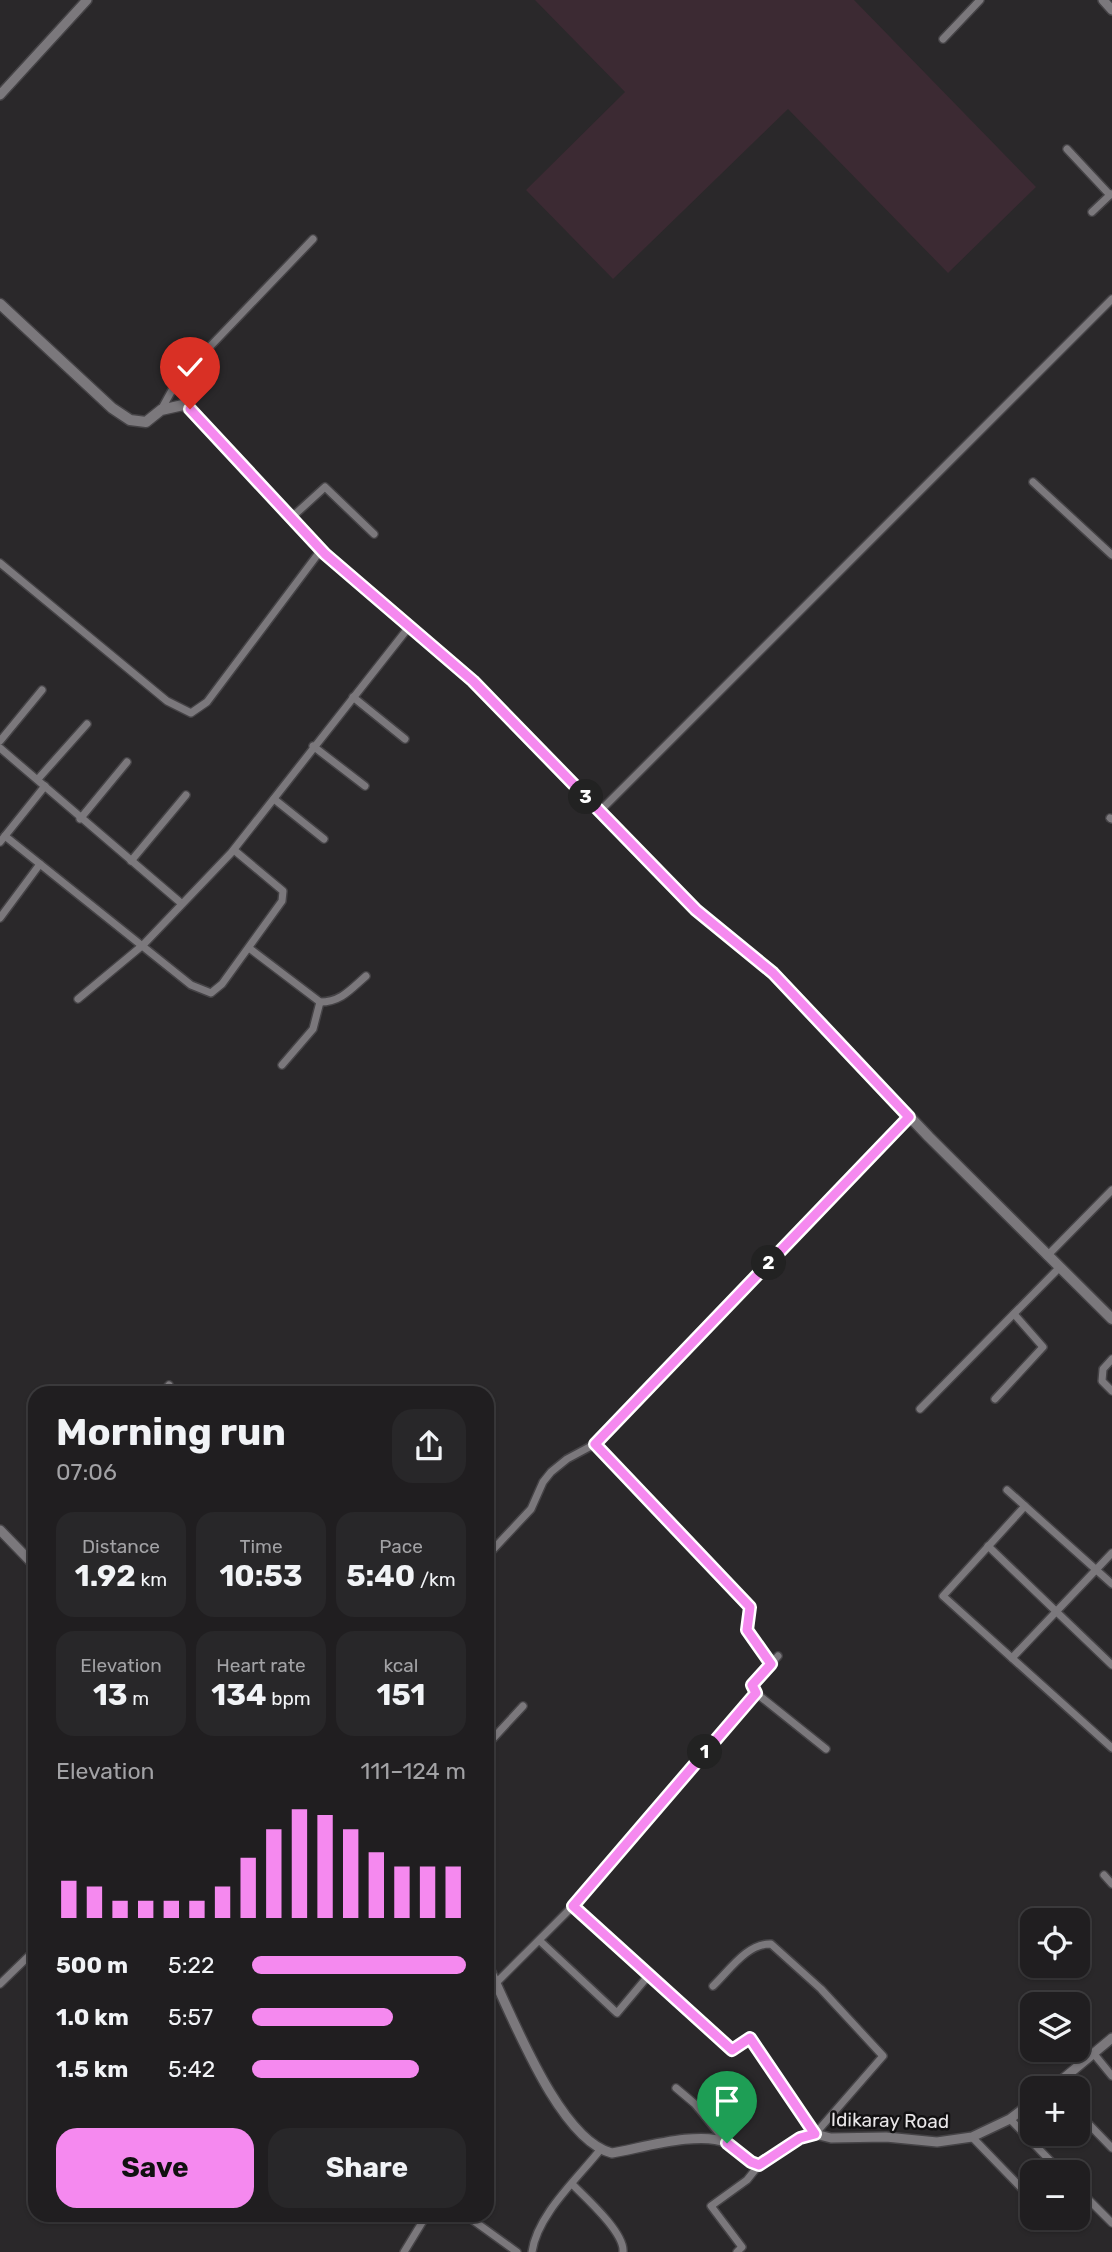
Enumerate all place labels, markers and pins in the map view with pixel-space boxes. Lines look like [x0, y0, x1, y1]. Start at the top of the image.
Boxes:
pin [160, 337, 220, 409]
pin: 3 [568, 780, 604, 814]
pin: 2 [752, 1246, 786, 1280]
pin: 1 [688, 1734, 722, 1770]
pin [697, 2071, 757, 2143]

